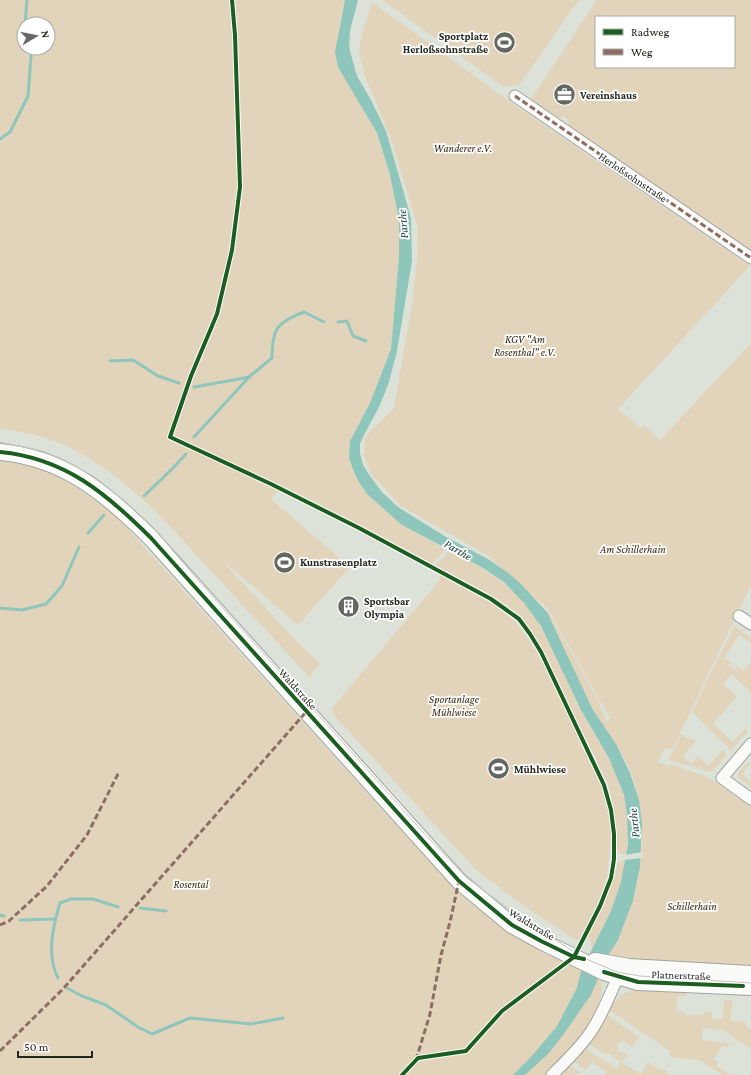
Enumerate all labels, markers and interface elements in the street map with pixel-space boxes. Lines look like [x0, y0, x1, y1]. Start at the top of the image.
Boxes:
north arrow [16, 16, 56, 56]
legend [595, 16, 735, 68]
text: Radweg [631, 25, 669, 39]
sports icon: Sportplatz Herloßsohnstraße [491, 29, 517, 55]
text: N [39, 30, 52, 39]
place label: Sportplatz Herloßsohnstraße [403, 30, 488, 55]
text: Weg [631, 45, 653, 59]
office icon: Vereinshaus [551, 82, 577, 108]
place label: Vereinshaus [579, 89, 637, 101]
park label: Wanderer e.V. [434, 142, 492, 154]
street label: Herloßsohnstraße [597, 150, 670, 204]
water label: Parthe [395, 208, 411, 239]
park label: KGV "Am Rosenthal" e.V. [494, 333, 556, 358]
water label: Parthe [442, 537, 475, 564]
park label: Am Schillerhain [599, 543, 666, 555]
sports icon: Kunstrasenplatz [271, 549, 297, 575]
place label: Kunstrasenplatz [300, 556, 377, 568]
building icon: Sportsbar Olympia [336, 594, 362, 620]
place label: Sportsbar Olympia [364, 595, 410, 620]
street label: Waldstraße [276, 666, 320, 712]
park label: Sportanlage Mühlwiese [429, 693, 480, 718]
sports icon: Mühlwiese [486, 756, 512, 782]
place label: Mühlwiese [514, 763, 566, 775]
water label: Parthe [625, 807, 643, 838]
park label: Rosental [174, 878, 209, 890]
park label: Schillerhain [667, 900, 717, 912]
street label: Waldstraße [507, 906, 557, 942]
street label: Platnerstraße [651, 968, 711, 982]
scale bar [18, 1033, 92, 1059]
text: 50 m [24, 1040, 49, 1054]

